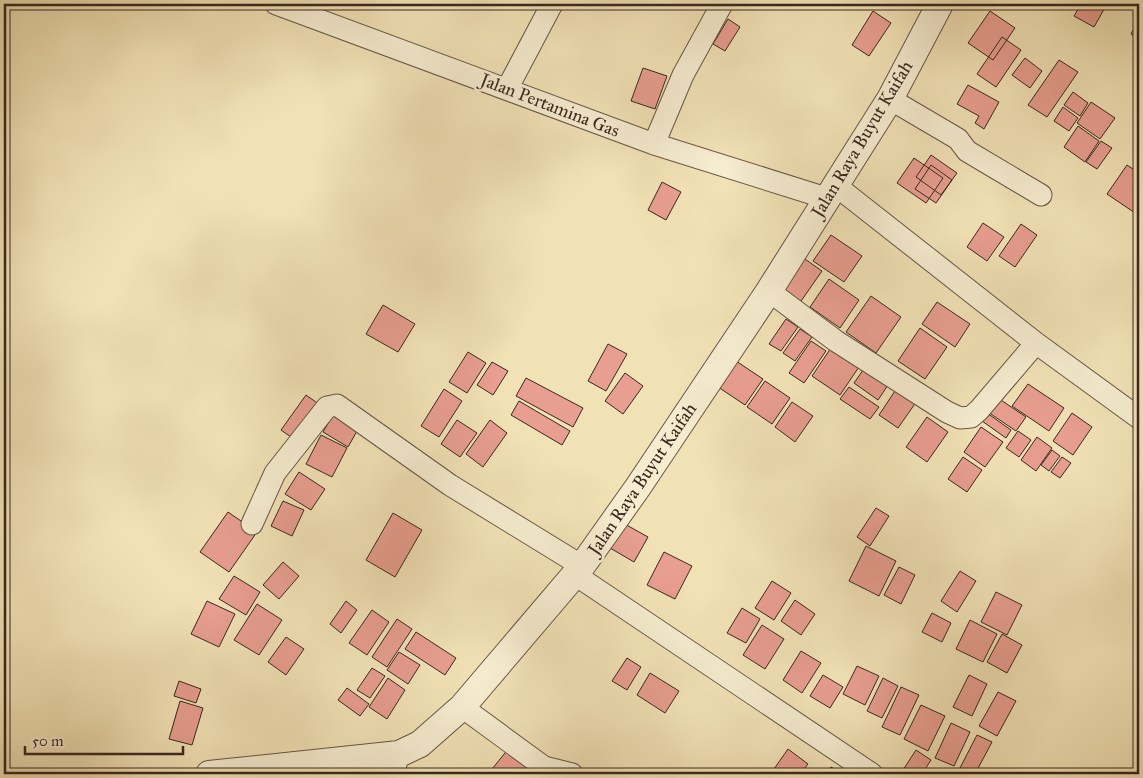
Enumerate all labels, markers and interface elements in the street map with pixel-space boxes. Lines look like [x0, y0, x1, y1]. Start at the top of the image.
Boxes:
street label: Jalan Raya Buyut Kaifah [805, 57, 918, 224]
street label: Jalan Pertamina Gas [475, 68, 623, 143]
street label: Jalan Raya Buyut Kaifah [582, 399, 702, 562]
scale bar [25, 723, 182, 755]
text: 50 m [32, 732, 64, 750]

